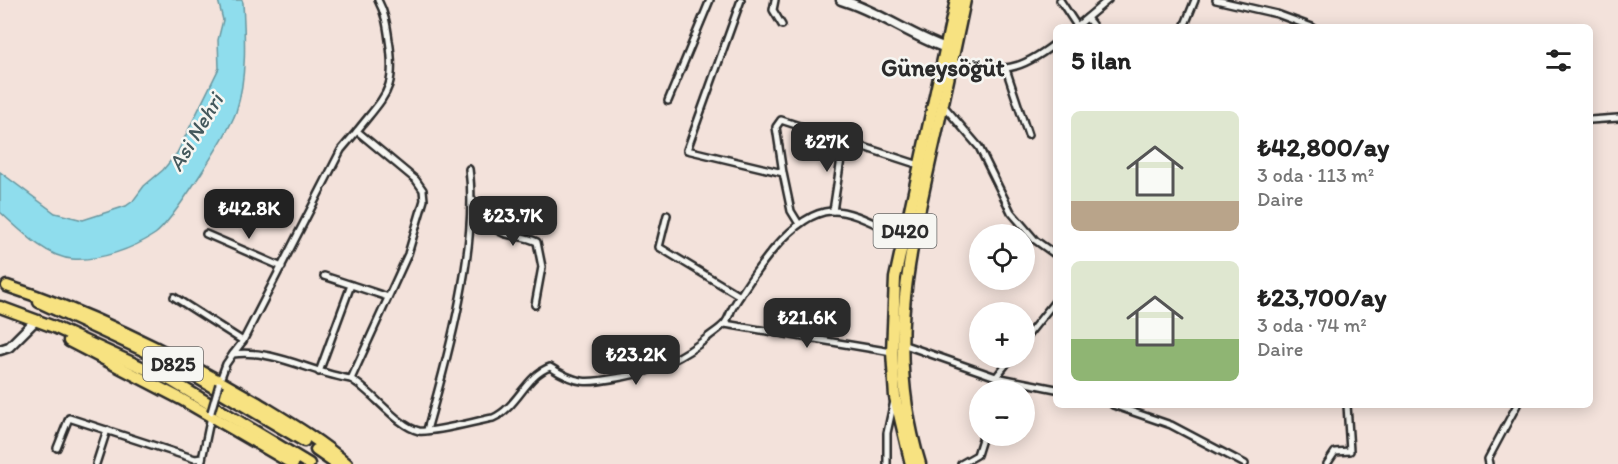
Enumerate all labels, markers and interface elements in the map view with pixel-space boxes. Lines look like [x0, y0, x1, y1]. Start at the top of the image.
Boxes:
text: 5 ilan [1071, 44, 1131, 76]
icon: filters [1542, 44, 1575, 77]
district label: Güneysöğüt [881, 53, 1005, 83]
water label: Asi Nehri [162, 87, 230, 176]
pin: ₺27K [791, 122, 863, 173]
text: ₺27K [805, 129, 849, 153]
text: ₺42,800/ay [1257, 131, 1389, 163]
icon: home [1119, 135, 1191, 207]
text: 3 oda · 113 m² [1257, 163, 1374, 187]
text: Daire [1257, 187, 1303, 211]
pin: ₺42.8K [200, 189, 298, 240]
text: ₺42.8K [218, 196, 280, 220]
pin: ₺23.7K [464, 196, 562, 247]
text: ₺23.7K [483, 203, 543, 227]
road number: D420 [874, 214, 936, 248]
map controls [969, 224, 1035, 446]
button: locate [969, 224, 1035, 290]
text: ₺23,700/ay [1257, 281, 1386, 313]
icon: home [1119, 285, 1191, 357]
pin: ₺21.6K [758, 298, 856, 349]
button: + [969, 302, 1035, 368]
text: ₺21.6K [778, 305, 836, 329]
text: 3 oda · 74 m² [1257, 313, 1367, 337]
pin: ₺23.2K [587, 335, 685, 386]
text: Daire [1257, 337, 1303, 361]
text: ₺23.2K [606, 342, 666, 366]
road number: D825 [143, 347, 203, 381]
button: − [969, 380, 1035, 446]

